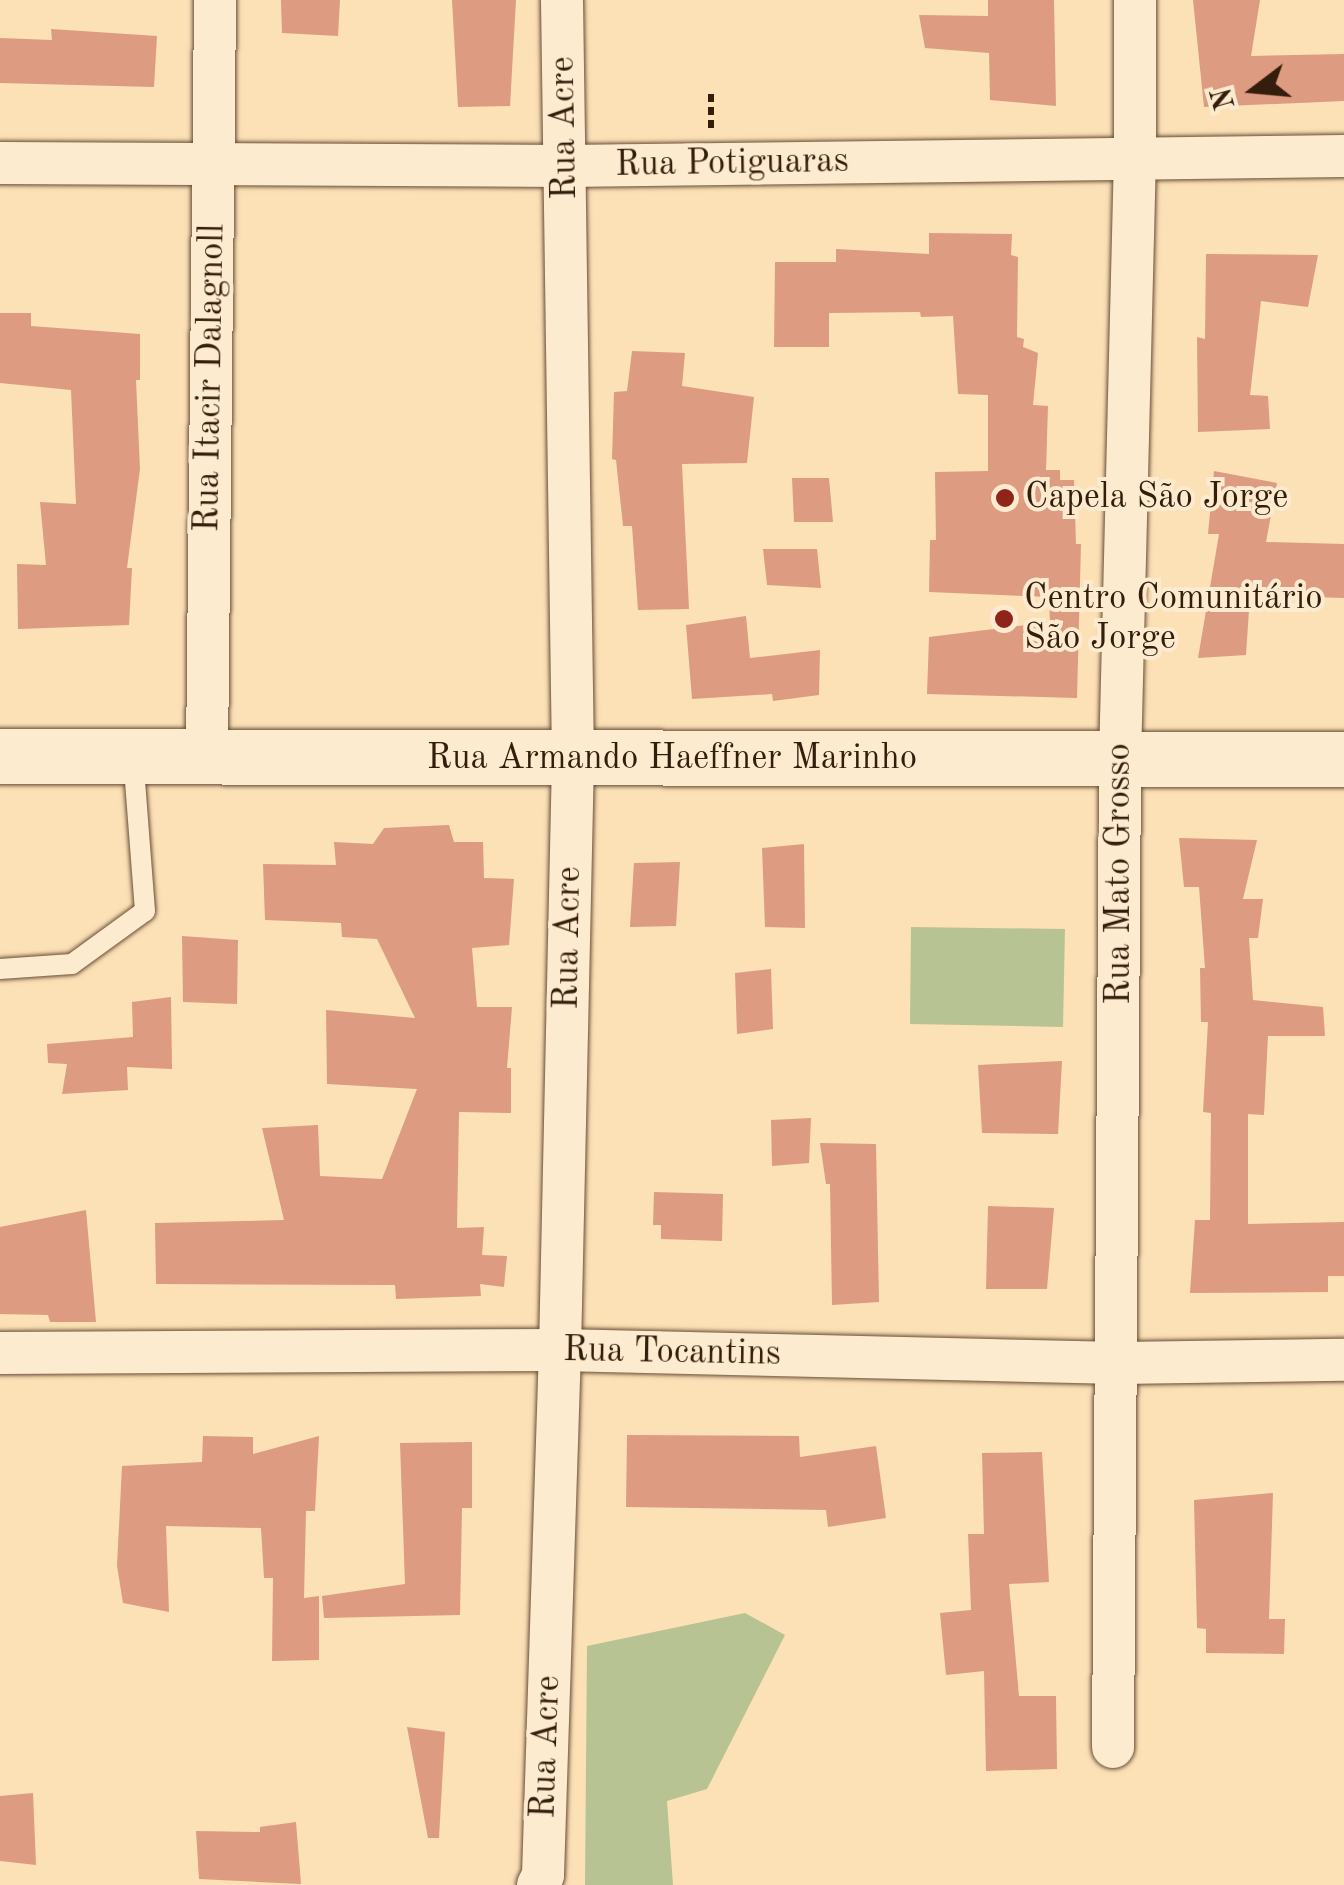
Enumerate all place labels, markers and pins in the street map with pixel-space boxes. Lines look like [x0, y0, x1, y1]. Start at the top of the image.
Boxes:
place label: Capela São Jorge [1025, 477, 1288, 519]
marker: Capela São Jorge [994, 487, 1016, 509]
place label: Centro Comunitário São Jorge [1024, 578, 1323, 660]
marker: Centro Comunitário São Jorge [993, 608, 1015, 630]

